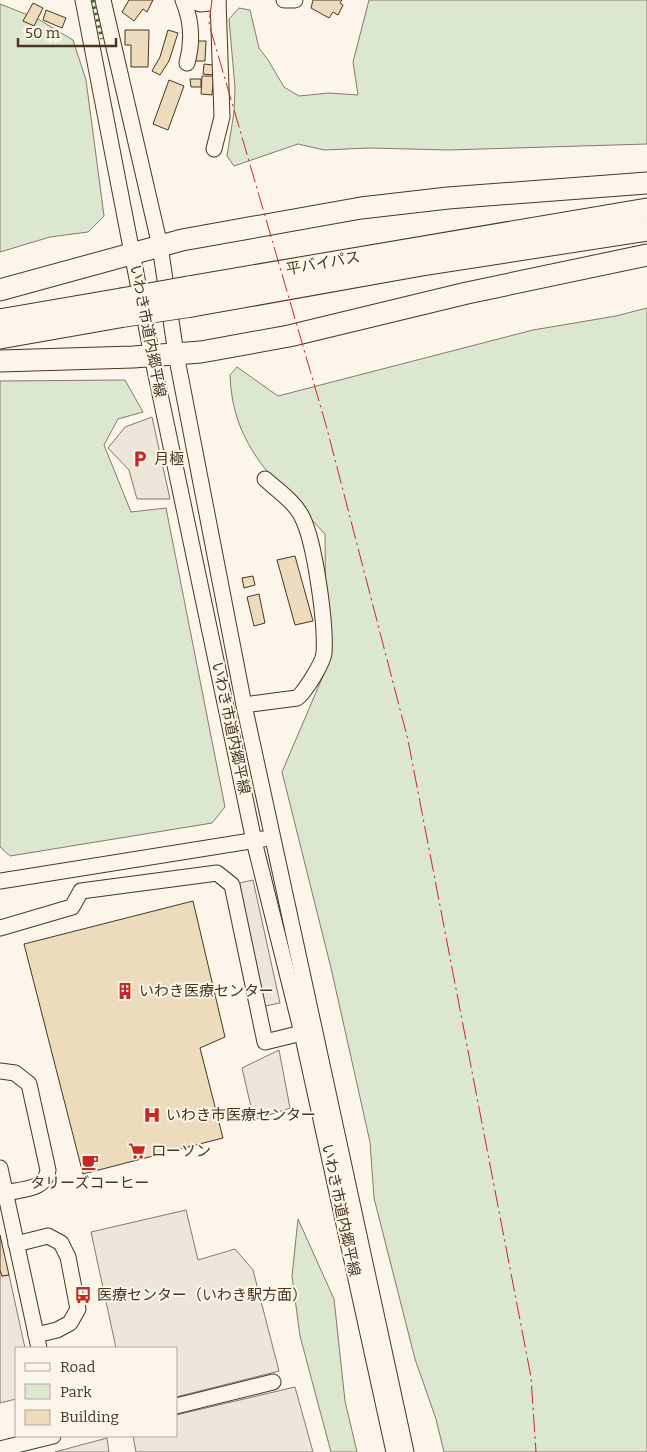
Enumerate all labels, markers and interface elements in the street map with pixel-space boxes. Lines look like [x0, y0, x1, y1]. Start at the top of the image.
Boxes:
scale bar [18, 15, 115, 47]
text: 50 m [25, 24, 61, 42]
street label: 平バイパス [285, 248, 361, 278]
street label: いわき市道内郷平線 [126, 263, 170, 399]
parking icon: 月極 [130, 449, 150, 469]
place label: 月極 [154, 450, 184, 468]
street label: いわき市道内郷平線 [208, 660, 254, 796]
building icon: いわき医療センター [115, 981, 135, 1001]
place label: いわき医療センター [139, 982, 274, 1000]
hospital icon: いわき市医療センター [142, 1105, 162, 1125]
place label: いわき市医療センター [166, 1106, 316, 1124]
supermarket icon: ローソン [127, 1141, 147, 1161]
place label: ローソン [151, 1142, 211, 1160]
street label: いわき市道内郷平線 [318, 1142, 364, 1278]
cafe icon: タリーズコーヒー [80, 1152, 100, 1172]
place label: タリーズコーヒー [30, 1174, 150, 1192]
bus stop icon: 医療センター（いわき駅方面） [73, 1285, 93, 1305]
place label: 医療センター（いわき駅方面） [97, 1286, 307, 1304]
legend [15, 1347, 178, 1437]
text: Road [60, 1358, 95, 1376]
text: Park [60, 1383, 92, 1401]
text: Building [60, 1408, 119, 1426]

